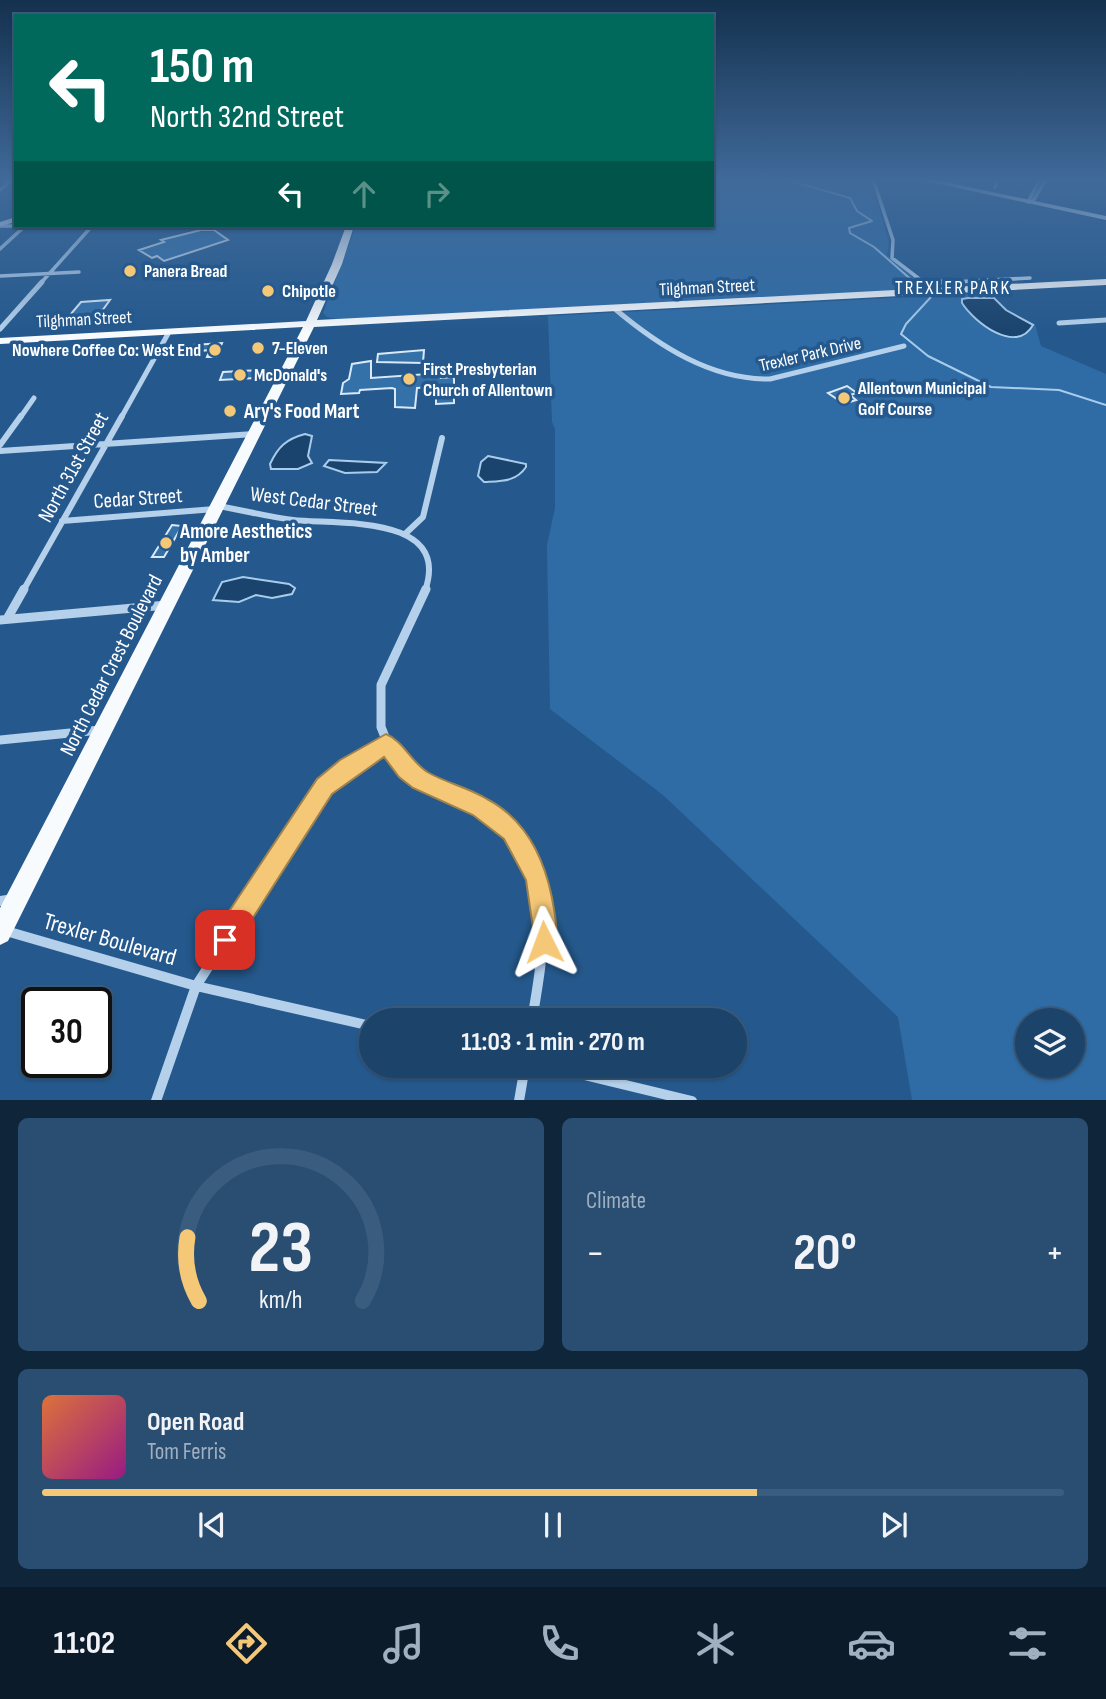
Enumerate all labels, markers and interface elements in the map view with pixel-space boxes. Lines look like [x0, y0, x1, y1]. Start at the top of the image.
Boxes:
text: 150 m [150, 38, 254, 97]
icon: left [35, 42, 126, 133]
text: North 32nd Street [150, 98, 344, 137]
icon: left [272, 175, 310, 213]
icon: ahead [345, 175, 383, 213]
icon: right [418, 175, 456, 213]
place label: Panera Bread [144, 261, 228, 282]
marker: Panera Bread [122, 263, 138, 279]
street label: Tilghman Street [659, 274, 756, 300]
district label: TREXLER PARK [895, 277, 1011, 300]
place label: Chipotle [282, 281, 336, 302]
marker: Chipotle [260, 283, 276, 299]
street label: Tilghman Street [36, 306, 133, 332]
street label: Trexler Park Drive [757, 333, 863, 376]
place label: 7-Eleven [272, 338, 328, 359]
place label: Nowhere Coffee Co: West End [12, 340, 201, 361]
marker: 7-Eleven [250, 340, 266, 356]
marker: Nowhere Coffee Co: West End [207, 342, 223, 358]
place label: First Presbyterian Church of Allentown [423, 359, 552, 401]
place label: McDonald's [254, 365, 327, 386]
marker: McDonald's [232, 367, 248, 383]
marker: First Presbyterian Church of Allentown [401, 371, 417, 387]
place label: Allentown Municipal Golf Course [857, 378, 986, 420]
marker: Allentown Municipal Golf Course [836, 390, 852, 406]
place label: Ary's Food Mart [243, 399, 360, 424]
marker: Ary's Food Mart [222, 403, 238, 419]
street label: North 31st Street [33, 408, 114, 527]
street label: West Cedar Street [249, 481, 379, 522]
street label: Cedar Street [93, 483, 183, 514]
place label: Amore Aesthetics by Amber [179, 519, 312, 568]
marker: Amore Aesthetics by Amber [158, 535, 174, 551]
street label: North Cedar Crest Boulevard [55, 570, 168, 760]
position arrow [507, 905, 581, 979]
street label: Trexler Boulevard [40, 907, 180, 972]
pin [195, 910, 255, 970]
icon: arrive [206, 921, 244, 959]
speed limit sign: 30 [21, 987, 112, 1078]
map controls [1015, 1008, 1085, 1078]
button: layers [1015, 1008, 1085, 1078]
text: 11:03 · 1 min · 270 m [461, 1027, 645, 1058]
text: Climate [586, 1187, 646, 1215]
text: 23 [249, 1205, 313, 1293]
text: 20° [793, 1222, 857, 1285]
text: − [586, 1231, 605, 1276]
text: + [1045, 1231, 1064, 1276]
text: km/h [259, 1284, 303, 1315]
text: Open Road [147, 1407, 244, 1438]
text: Tom Ferris [147, 1438, 226, 1466]
icon: previous [193, 1506, 231, 1544]
icon: pause [534, 1506, 572, 1544]
icon: next [875, 1506, 913, 1544]
icon: directions [222, 1619, 271, 1668]
icon: music [379, 1619, 428, 1668]
icon: phone [535, 1619, 584, 1668]
icon: climate [691, 1619, 740, 1668]
icon: car [847, 1619, 896, 1668]
icon: filters [1003, 1619, 1052, 1668]
text: 11:02 [54, 1624, 115, 1663]

